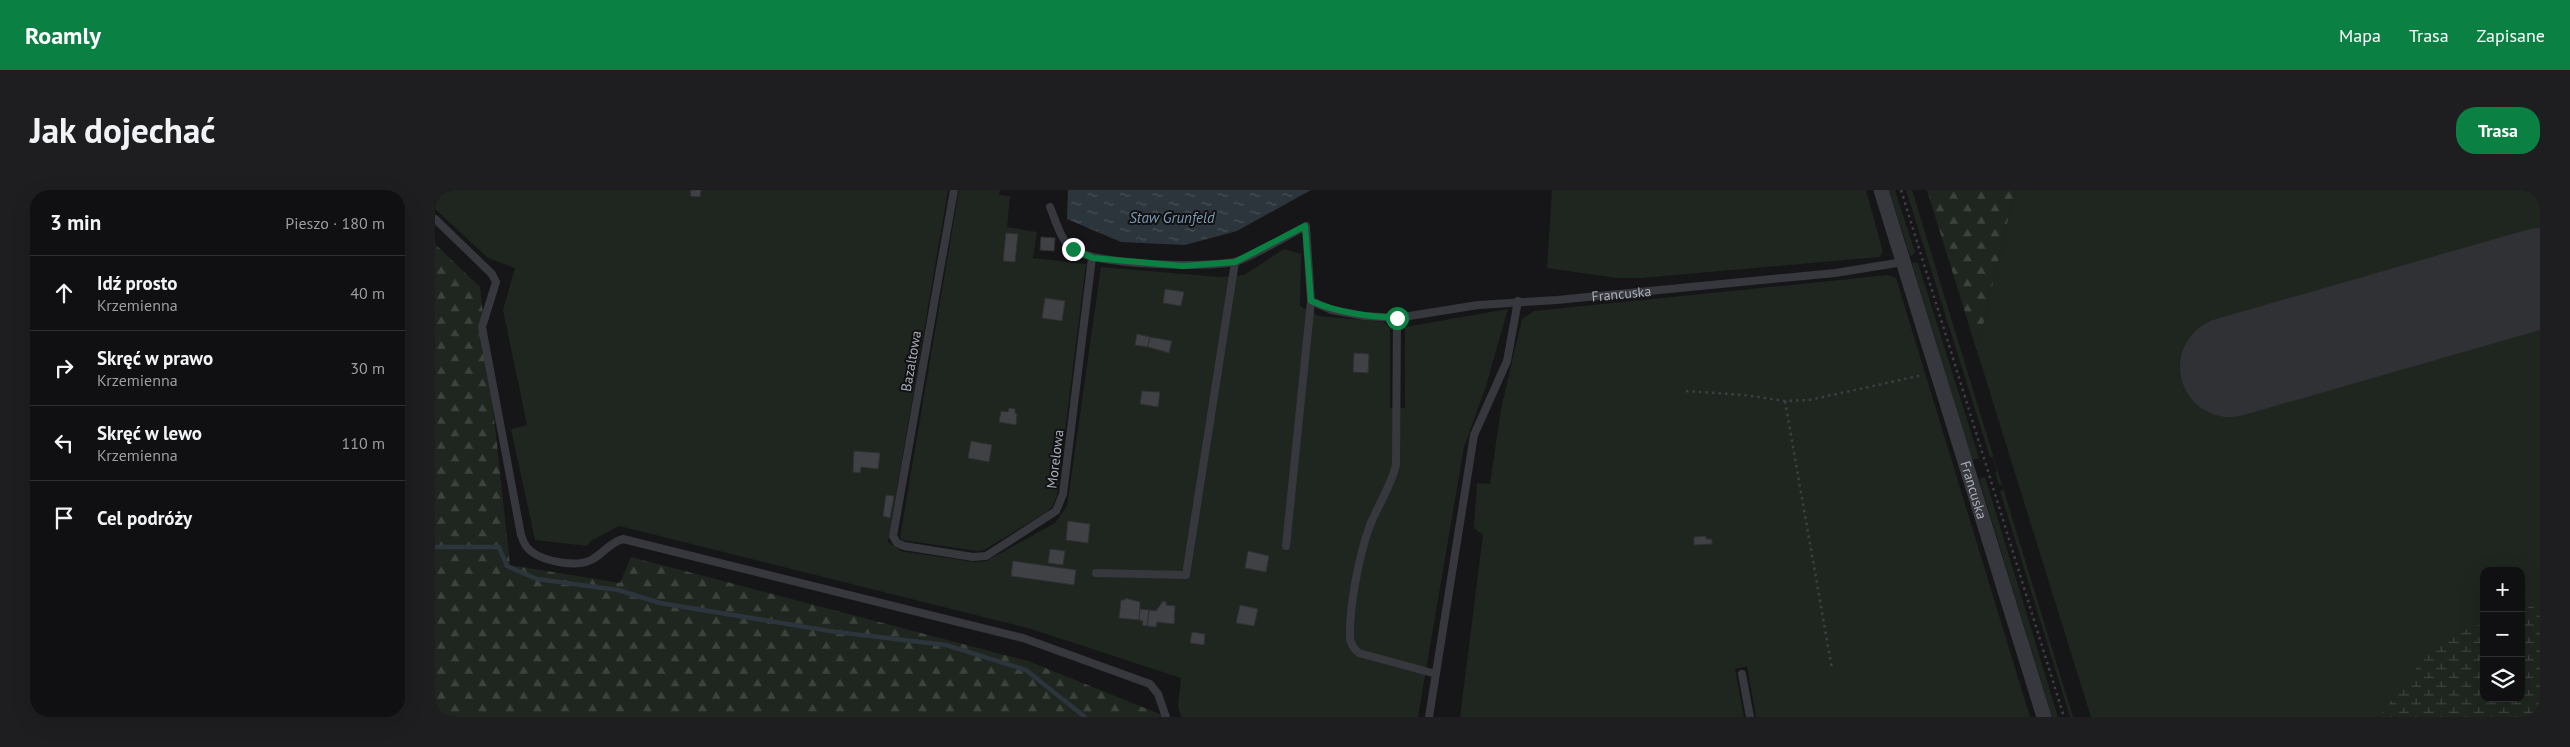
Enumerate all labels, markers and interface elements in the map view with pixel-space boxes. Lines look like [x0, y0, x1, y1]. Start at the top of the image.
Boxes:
text: Roamly [25, 20, 101, 51]
text: Mapa [2339, 24, 2381, 47]
text: Trasa [2409, 24, 2449, 47]
text: Zapisane [2477, 24, 2545, 47]
text: Jak dojechać [30, 107, 215, 153]
button: Trasa [2456, 107, 2540, 154]
water label: Staw Grunfeld [1129, 208, 1215, 227]
text: 3 min [50, 209, 101, 236]
text: Pieszo · 180 m [285, 213, 385, 233]
route end [1062, 238, 1085, 261]
text: Idź prosto [97, 271, 177, 295]
icon: ahead [50, 279, 78, 307]
street label: Francuska [1591, 282, 1652, 306]
text: 40 m [350, 283, 385, 303]
text: Krzemienna [97, 295, 178, 315]
route start [1386, 307, 1409, 330]
street label: Bazaltowa [897, 329, 925, 393]
text: Skręć w prawo [97, 346, 213, 370]
icon: right [50, 354, 78, 382]
text: 30 m [350, 358, 385, 378]
text: Krzemienna [97, 370, 178, 390]
text: Skręć w lewo [97, 421, 202, 445]
icon: left [50, 429, 78, 457]
street label: Morelowa [1042, 429, 1068, 489]
text: 110 m [342, 433, 385, 453]
text: Krzemienna [97, 445, 178, 465]
street label: Francuska [1956, 459, 1991, 521]
icon: arrive [50, 504, 78, 532]
text: Cel podróży [97, 506, 192, 530]
map controls [2480, 567, 2525, 702]
button: + [2480, 567, 2525, 612]
button: − [2480, 612, 2525, 657]
button: layers [2480, 657, 2525, 702]

